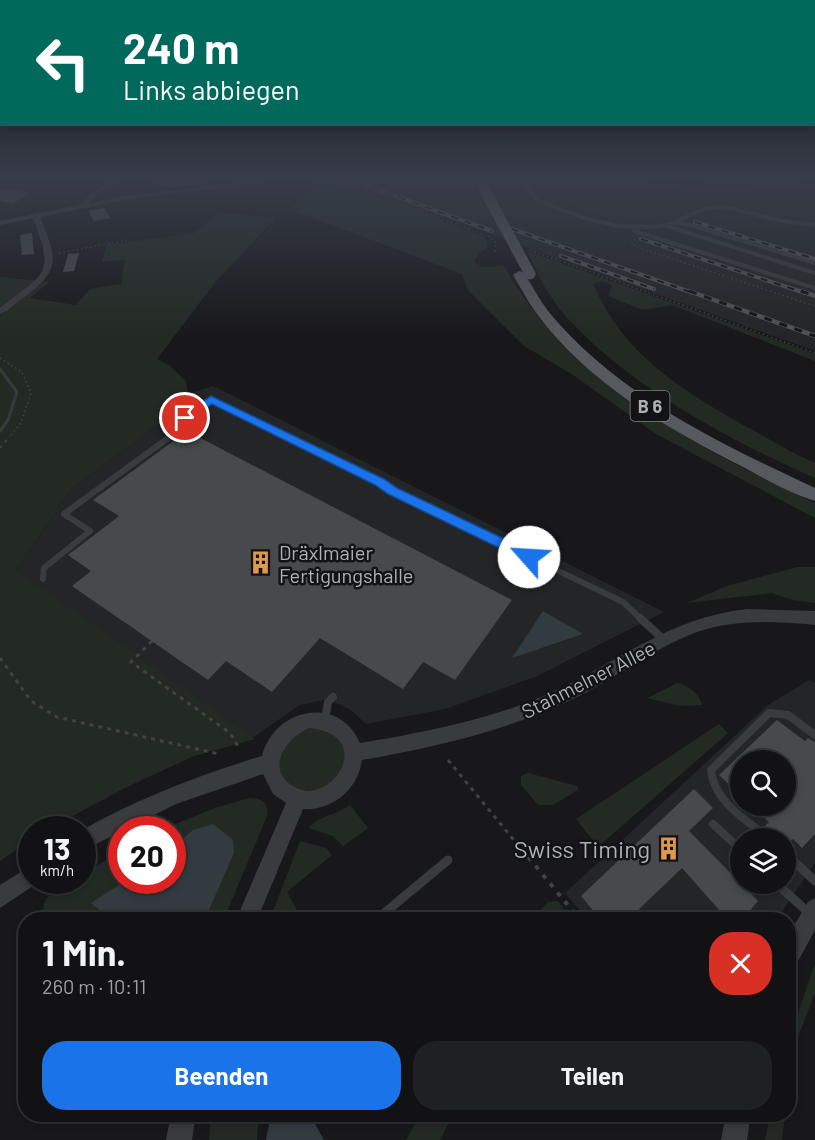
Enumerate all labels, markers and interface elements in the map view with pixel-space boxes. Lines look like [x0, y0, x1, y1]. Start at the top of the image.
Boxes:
text: 240 m [123, 22, 239, 72]
icon: left [24, 24, 102, 102]
text: Links abbiegen [123, 73, 299, 105]
road number: B 6 [630, 391, 670, 421]
pin [159, 392, 210, 443]
icon: arrive [168, 401, 201, 434]
position arrow [497, 525, 561, 589]
place label: Dräxlmaier Fertigungshalle [279, 540, 413, 587]
building icon: Dräxlmaier Fertigungshalle [248, 550, 274, 576]
street label: Stahmelner Allee [517, 635, 659, 723]
map controls [730, 750, 796, 894]
button: search [730, 750, 796, 816]
speed limit sign: 20 [108, 816, 186, 894]
button: layers [730, 828, 796, 894]
text: 13 [44, 830, 70, 866]
place label: Swiss Timing [514, 834, 650, 863]
building icon: Swiss Timing [655, 835, 681, 861]
text: km/h [40, 861, 74, 879]
text: 1 Min. [42, 930, 126, 973]
button: close [709, 932, 772, 995]
text: 260 m · 10:11 [42, 974, 146, 998]
button: Beenden [42, 1041, 401, 1110]
button: Teilen [413, 1041, 772, 1110]

